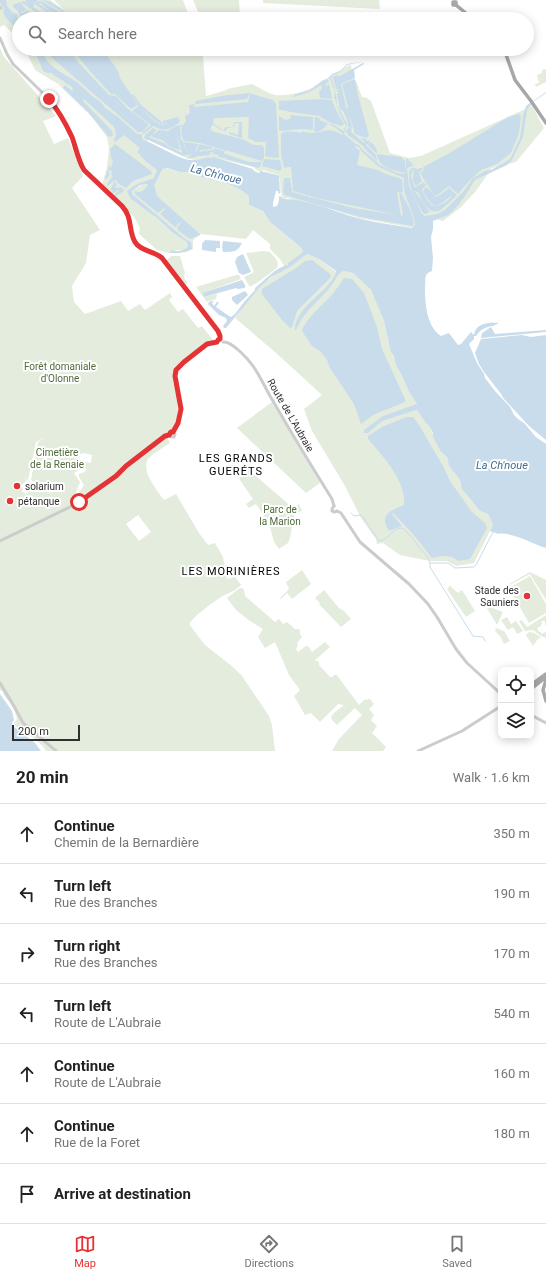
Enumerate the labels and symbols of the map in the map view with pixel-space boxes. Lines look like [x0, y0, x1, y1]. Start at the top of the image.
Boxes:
route end [40, 90, 58, 108]
water label: La Ch'noue [189, 162, 243, 187]
park label: Forêt domaniale d'Olonne [24, 361, 96, 384]
street label: Route de L'Aubraie [265, 377, 316, 454]
park label: Cimetière de la Renaie [30, 447, 84, 470]
district label: LES GRANDS GUERÉTS [199, 452, 273, 478]
water label: La Ch'noue [476, 459, 528, 472]
marker: solarium [12, 481, 22, 491]
place label: solarium [25, 481, 64, 492]
route start [70, 493, 88, 511]
marker: pétanque [5, 496, 15, 506]
place label: pétanque [18, 496, 60, 507]
park label: Parc de la Marion [259, 504, 301, 527]
district label: LES MORINIÈRES [181, 565, 281, 578]
place label: Stade des Sauniers [475, 585, 519, 608]
marker: Stade des Sauniers [522, 591, 532, 601]
scale bar [12, 723, 80, 742]

